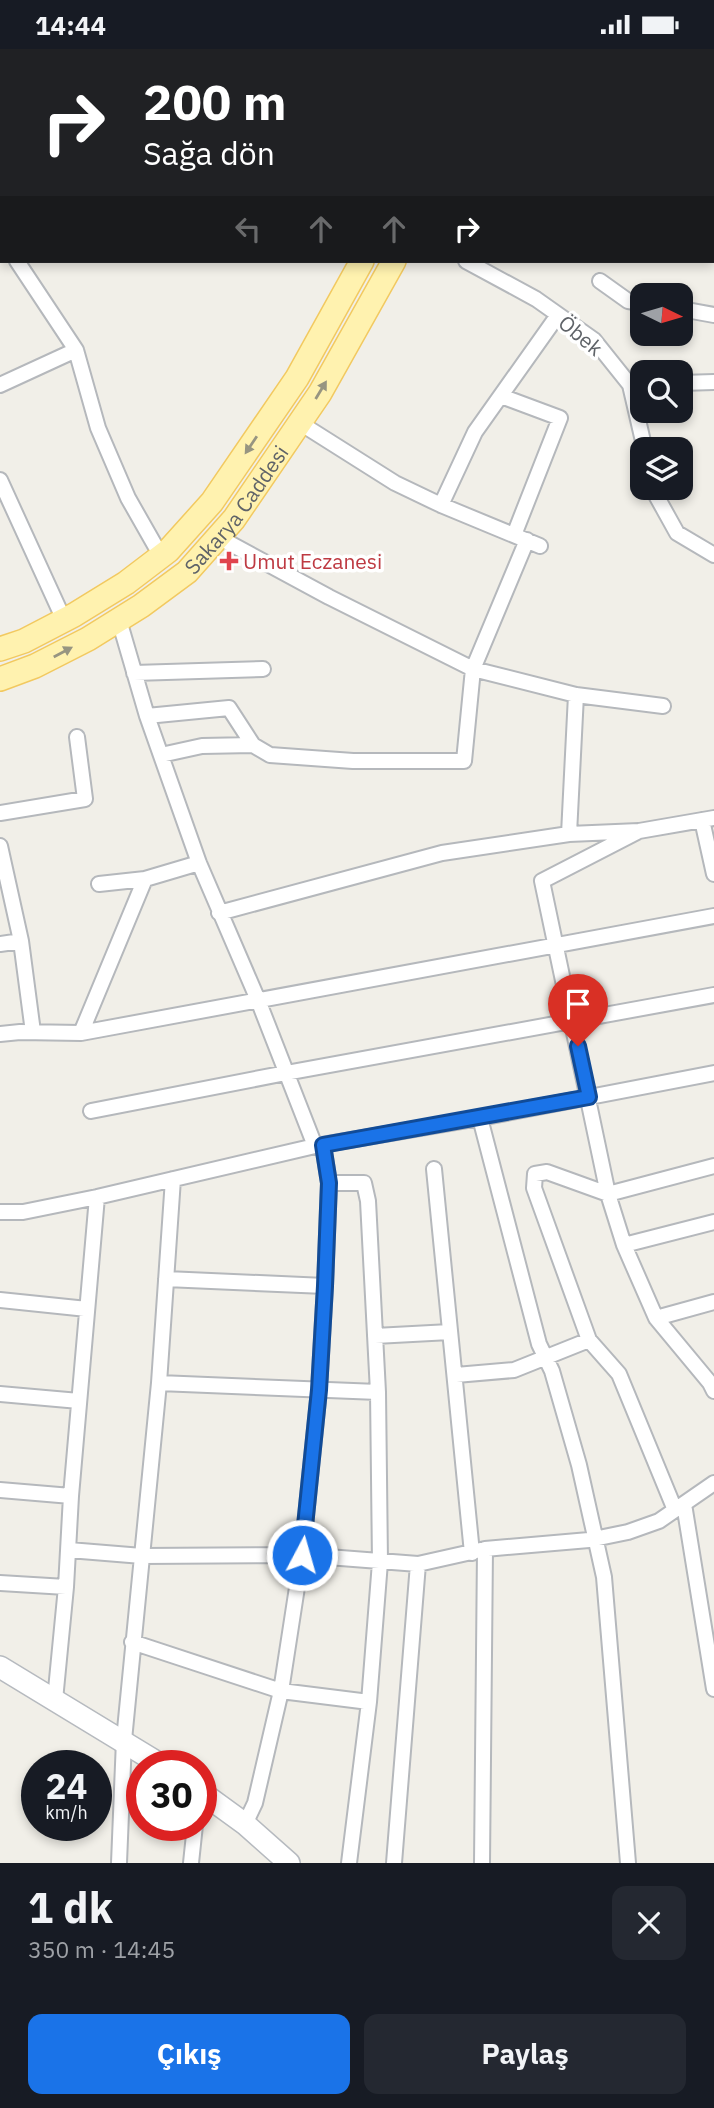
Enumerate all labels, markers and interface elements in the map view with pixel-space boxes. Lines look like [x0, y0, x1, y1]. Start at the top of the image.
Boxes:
text: 14:44 [35, 8, 106, 42]
text: 200 m [143, 70, 287, 133]
icon: right [28, 77, 119, 168]
text: Sağa dön [143, 132, 275, 174]
icon: left [229, 210, 267, 248]
icon: ahead [302, 210, 340, 248]
icon: ahead [375, 210, 413, 248]
icon: right [448, 210, 486, 248]
north arrow [630, 283, 693, 347]
map controls [630, 283, 693, 500]
street label: Öbek [553, 308, 609, 362]
button: search [630, 360, 693, 423]
one-way arrow [315, 381, 328, 400]
one-way arrow [244, 436, 258, 454]
button: layers [630, 437, 693, 500]
street label: Sakarya Caddesi [178, 440, 294, 580]
place label: Umut Eczanesi [243, 547, 382, 575]
marker: Umut Eczanesi [221, 553, 237, 569]
one-way arrow [53, 647, 73, 659]
pin [548, 974, 608, 1046]
icon: arrive [559, 985, 597, 1023]
position arrow [265, 1518, 339, 1592]
speed limit sign: 30 [126, 1750, 217, 1841]
text: 24 [45, 1763, 88, 1809]
text: km/h [45, 1801, 88, 1824]
text: 1 dk [28, 1880, 113, 1935]
button: close [612, 1886, 686, 1960]
text: 350 m · 14:45 [28, 1934, 175, 1964]
button: Çıkış [28, 2014, 350, 2094]
button: Paylaş [364, 2014, 686, 2094]

